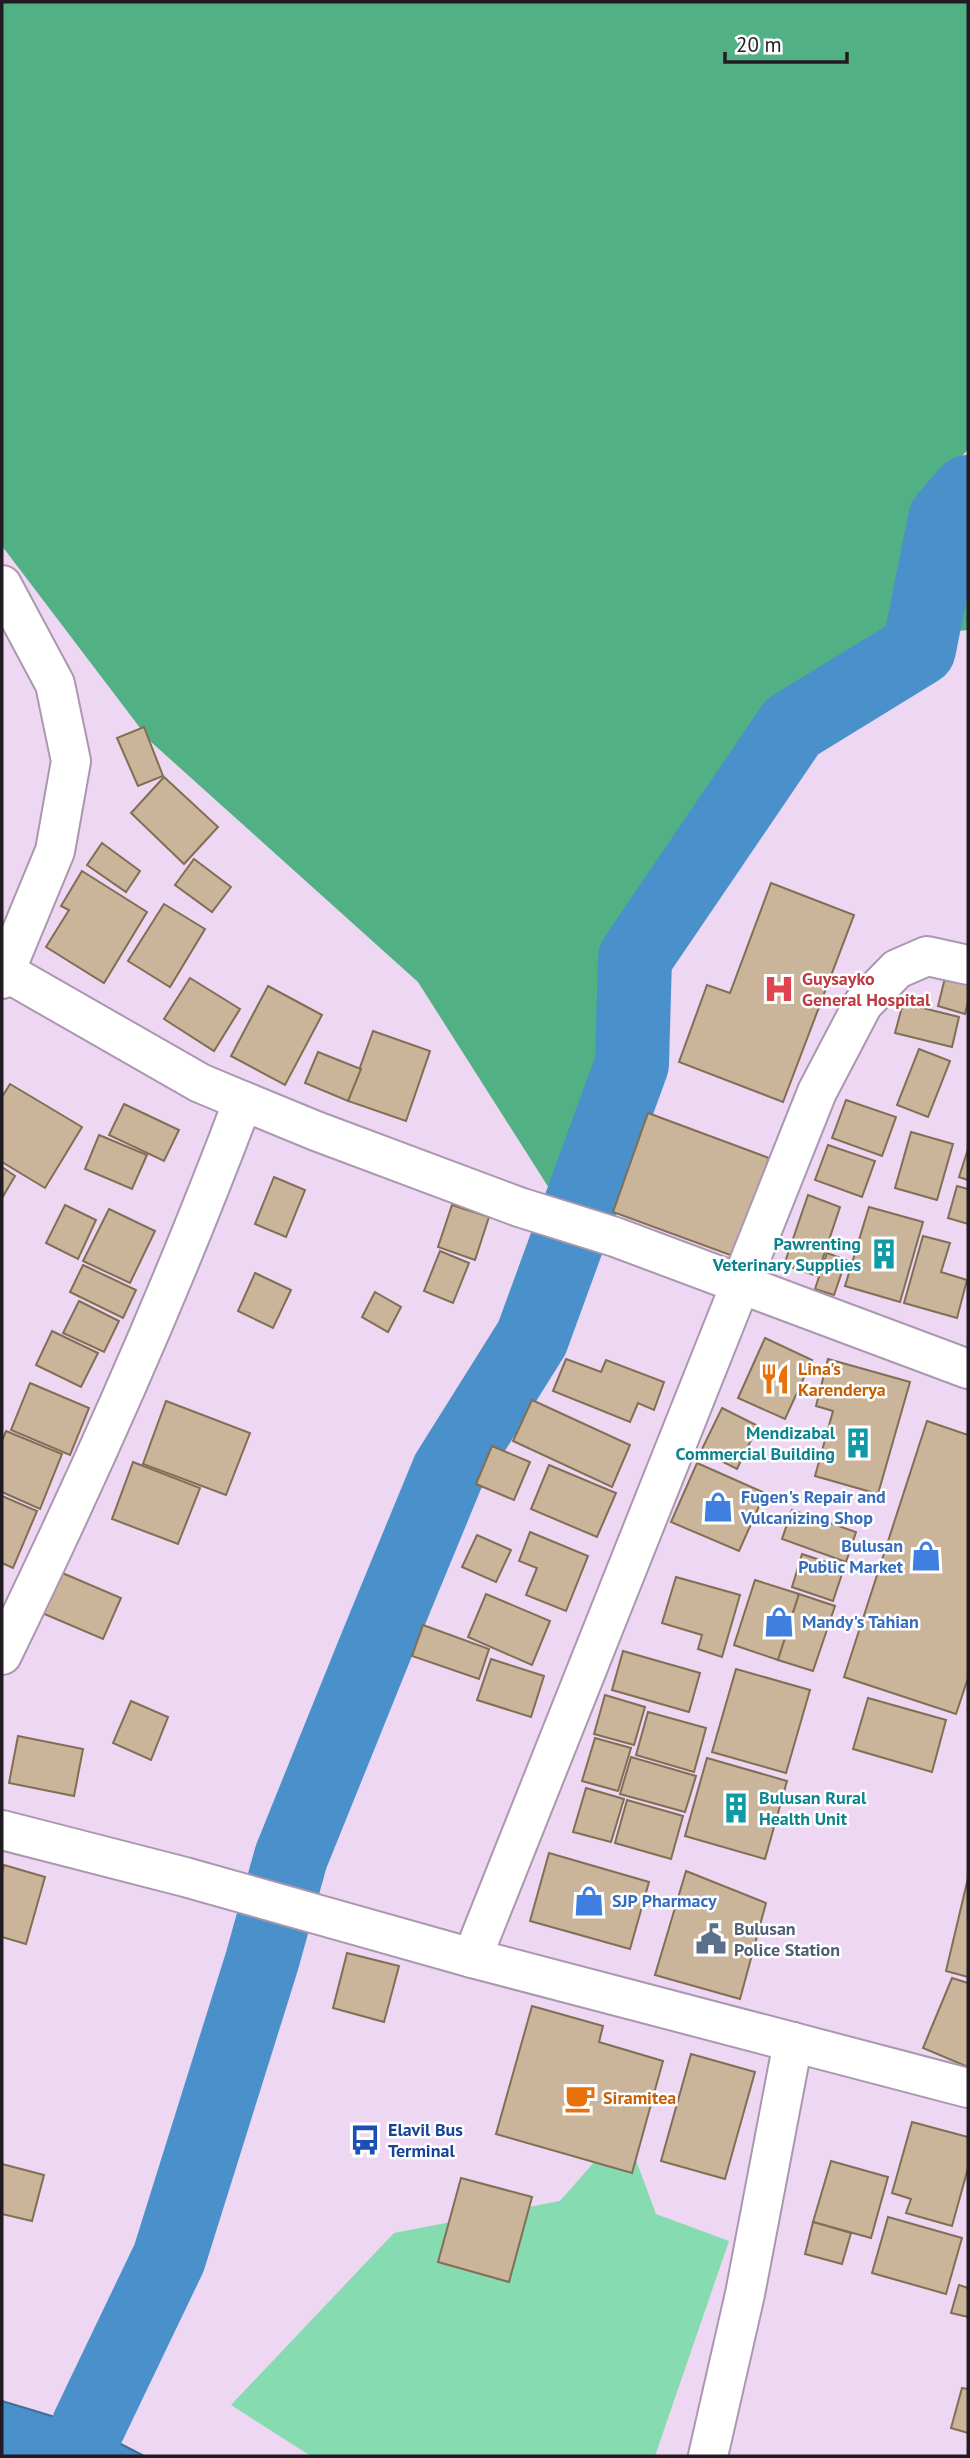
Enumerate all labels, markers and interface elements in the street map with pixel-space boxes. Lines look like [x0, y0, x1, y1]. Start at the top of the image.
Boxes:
scale bar [725, 21, 848, 65]
text: 20 m [736, 31, 782, 58]
place label: Guysayko General Hospital [802, 967, 931, 1011]
hospital icon: Guysayko General Hospital [762, 972, 796, 1006]
place label: Pawrenting Veterinary Supplies [712, 1232, 861, 1276]
building icon: Pawrenting Veterinary Supplies [867, 1237, 901, 1271]
place label: Lina's Karenderya [798, 1357, 886, 1401]
restaurant icon: Lina's Karenderya [758, 1362, 792, 1396]
place label: Mendizabal Commercial Building [676, 1421, 836, 1465]
building icon: Mendizabal Commercial Building [841, 1426, 875, 1460]
place label: Fugen's Repair and Vulcanizing Shop [740, 1485, 886, 1529]
shop icon: Fugen's Repair and Vulcanizing Shop [701, 1490, 735, 1524]
place label: Bulusan Public Market [798, 1534, 904, 1578]
shop icon: Bulusan Public Market [909, 1539, 943, 1573]
shop icon: Mandy's Tahian [762, 1605, 796, 1639]
place label: Mandy's Tahian [802, 1610, 919, 1633]
place label: Bulusan Rural Health Unit [759, 1786, 867, 1830]
building icon: Bulusan Rural Health Unit [719, 1791, 753, 1825]
shop icon: SJP Pharmacy [572, 1884, 606, 1918]
place label: SJP Pharmacy [612, 1889, 717, 1912]
place label: Bulusan Police Station [734, 1917, 840, 1961]
public building icon: Bulusan Police Station [694, 1922, 728, 1956]
cafe icon: Siramitea [563, 2081, 597, 2115]
place label: Siramitea [603, 2086, 676, 2109]
place label: Elavil Bus Terminal [388, 2118, 463, 2162]
bus stop icon: Elavil Bus Terminal [348, 2123, 382, 2157]

